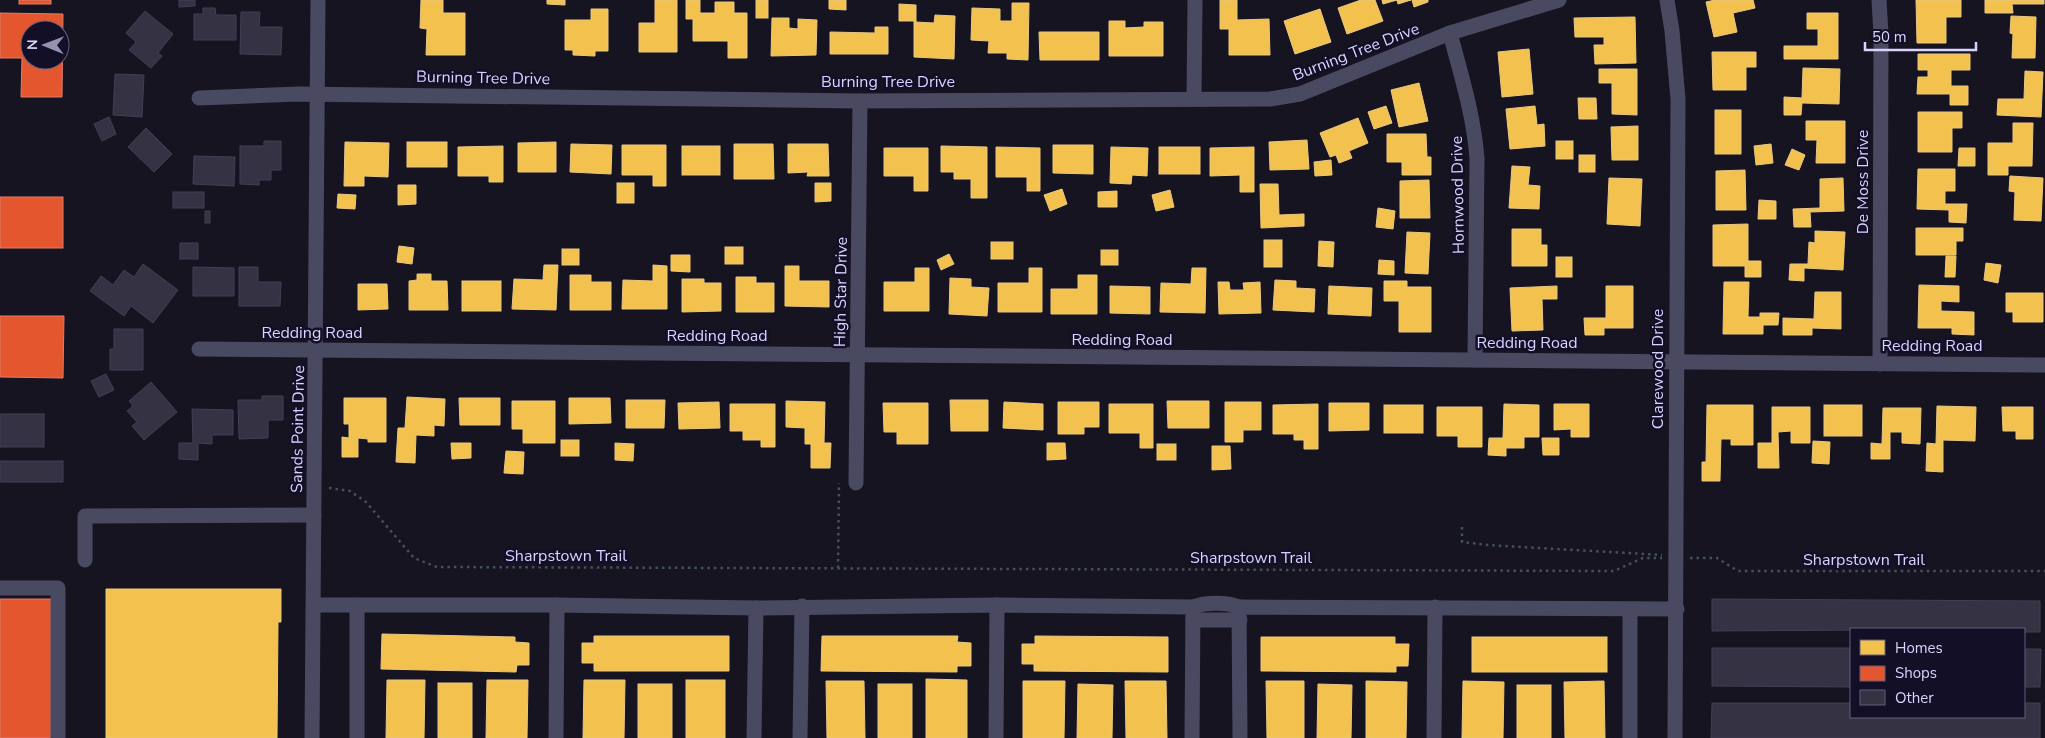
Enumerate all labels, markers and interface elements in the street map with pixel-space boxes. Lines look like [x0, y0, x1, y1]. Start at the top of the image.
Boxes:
street label: Burning Tree Drive [1290, 18, 1422, 86]
north arrow [20, 20, 70, 70]
scale bar [1865, 20, 1976, 52]
text: 50 m [1872, 27, 1907, 47]
text: N [23, 39, 42, 50]
street label: Burning Tree Drive [416, 66, 550, 90]
street label: Burning Tree Drive [821, 71, 955, 93]
street label: De Moss Drive [1852, 130, 1874, 234]
street label: Hornwood Drive [1446, 136, 1470, 254]
street label: High Star Drive [829, 237, 853, 347]
street label: Clarewood Drive [1647, 309, 1669, 429]
street label: Redding Road [261, 322, 363, 344]
street label: Redding Road [666, 325, 768, 347]
street label: Redding Road [1071, 329, 1173, 351]
street label: Redding Road [1476, 332, 1578, 354]
street label: Redding Road [1881, 335, 1983, 357]
street label: Sands Point Drive [286, 365, 310, 493]
street label: Sharpstown Trail [505, 545, 627, 567]
street label: Sharpstown Trail [1190, 547, 1312, 569]
street label: Sharpstown Trail [1803, 549, 1925, 571]
legend [1850, 628, 2025, 718]
text: Homes [1895, 638, 1943, 658]
text: Shops [1895, 663, 1937, 683]
text: Other [1895, 688, 1934, 708]

